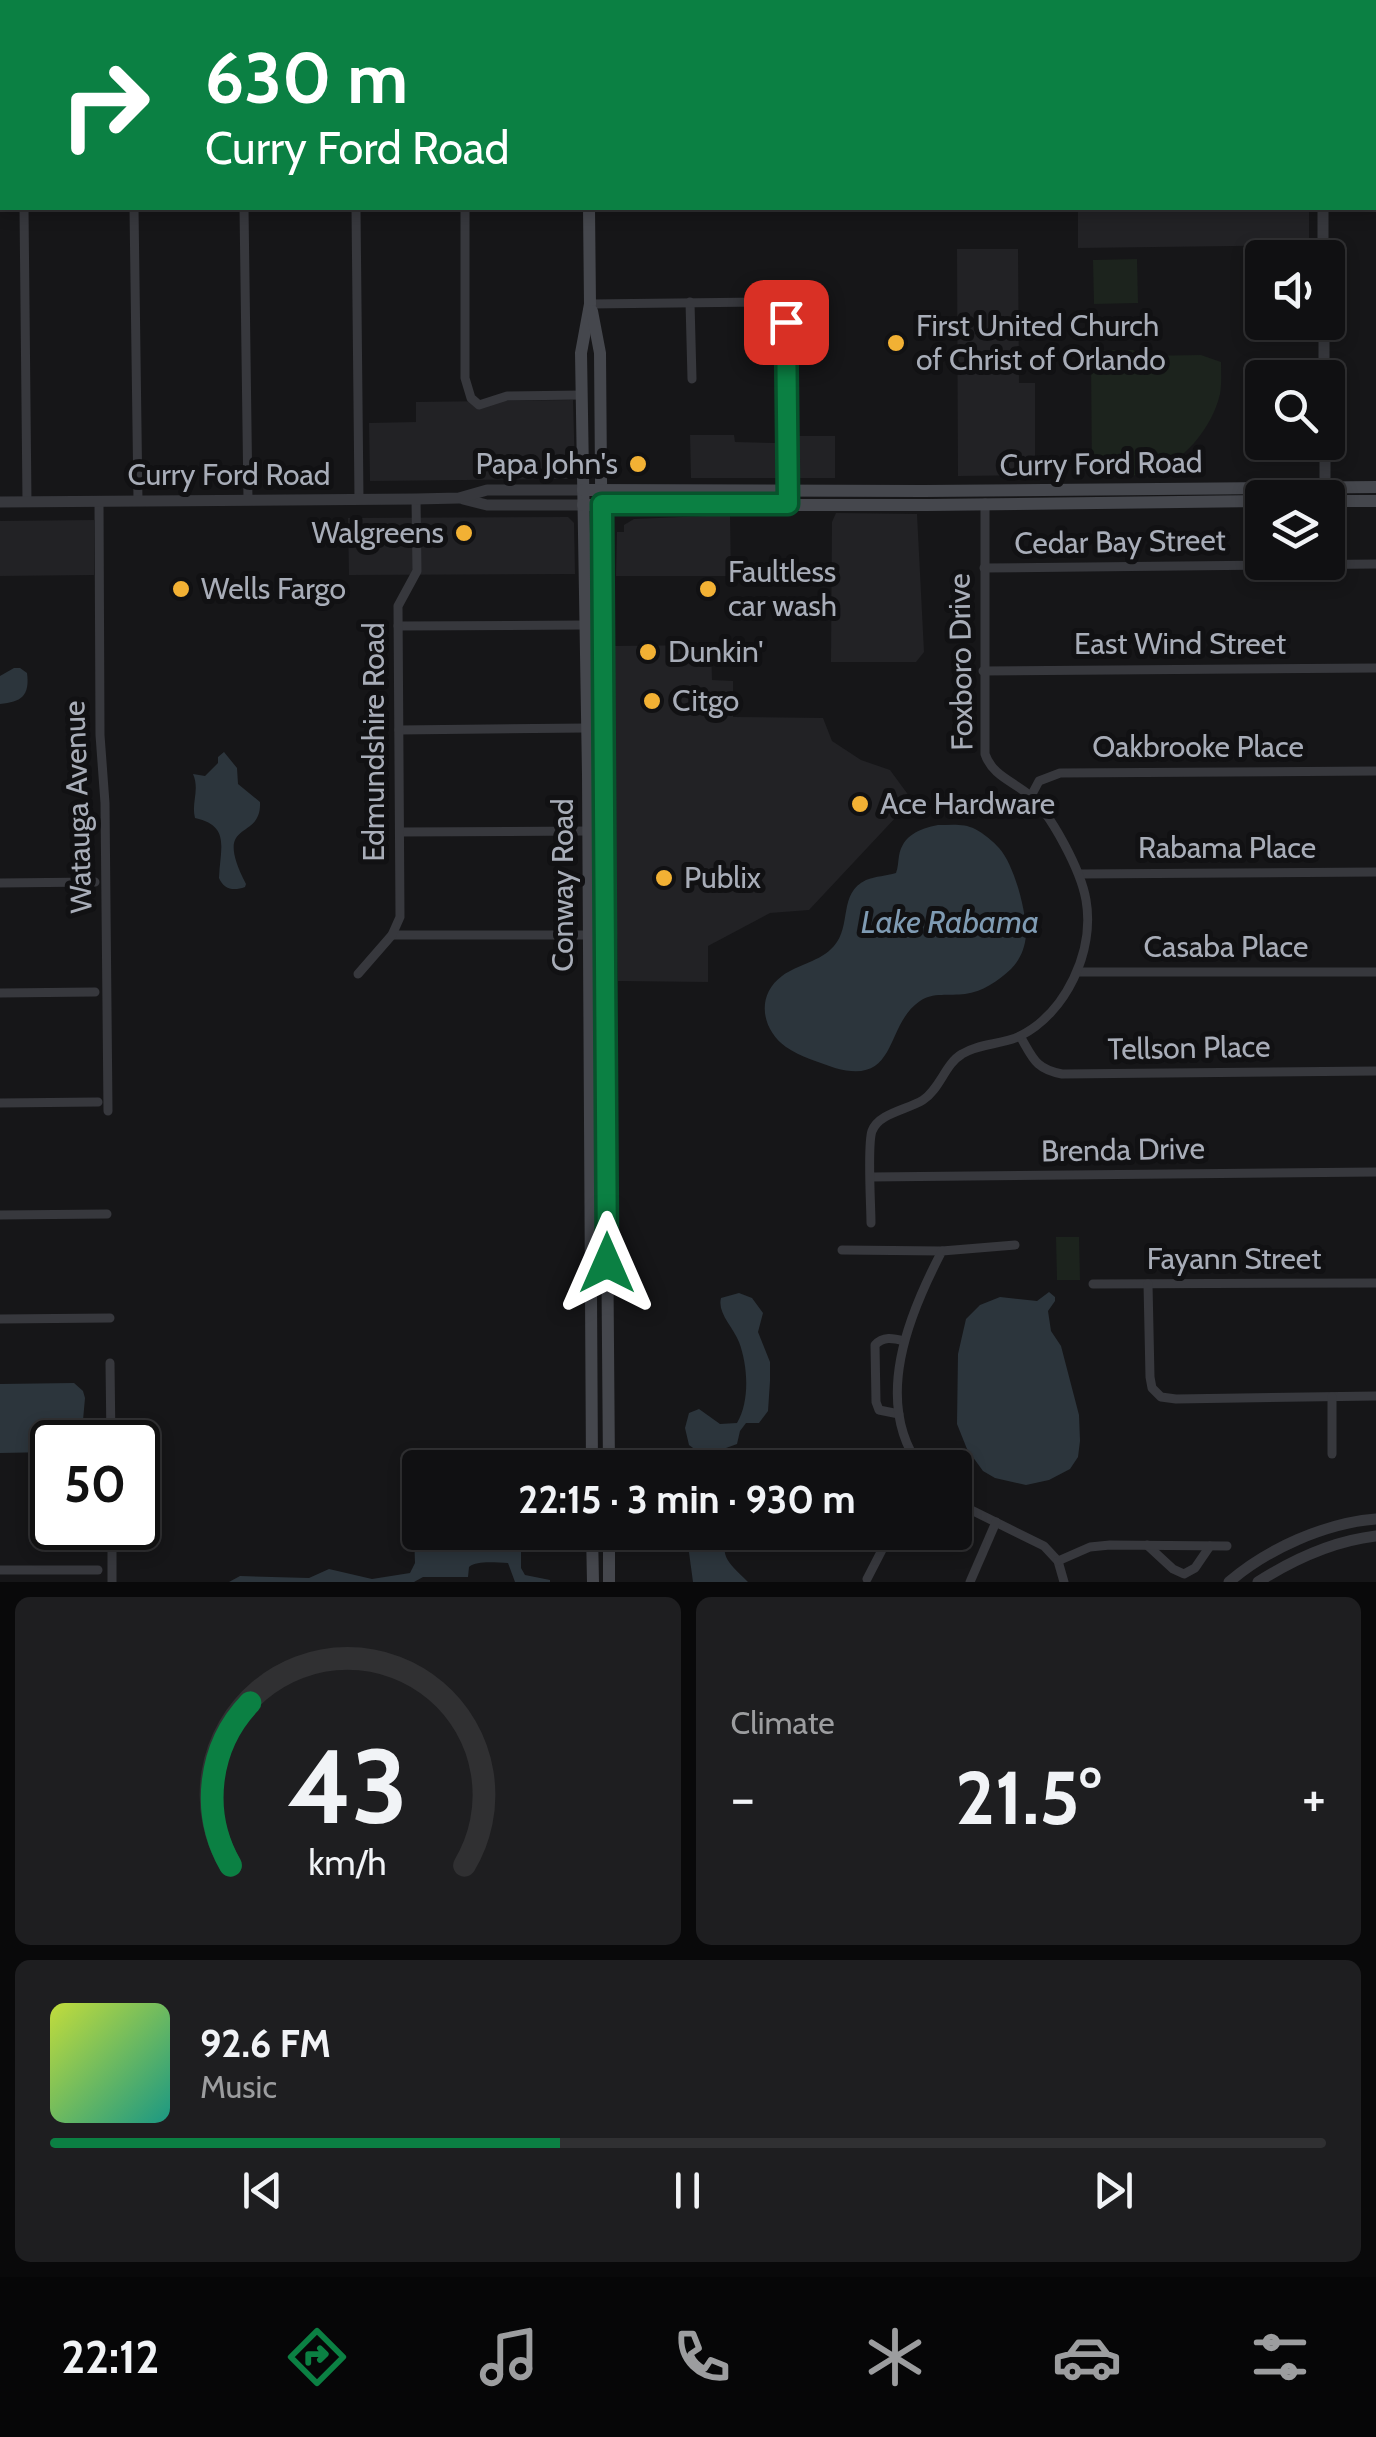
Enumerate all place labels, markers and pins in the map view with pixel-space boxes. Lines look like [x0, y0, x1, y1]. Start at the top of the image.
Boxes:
pin [744, 280, 829, 365]
place label: First United Church of Christ of Orlando [916, 307, 1166, 378]
marker: First United Church of Christ of Orlando [885, 332, 907, 354]
place label: Papa John's [476, 445, 618, 482]
marker: Papa John's [627, 453, 649, 475]
place label: Walgreens [311, 514, 444, 551]
marker: Walgreens [453, 522, 475, 544]
place label: Faultless car wash [728, 553, 837, 624]
place label: Wells Fargo [201, 570, 346, 607]
marker: Wells Fargo [170, 578, 192, 600]
marker: Faultless car wash [697, 578, 719, 600]
place label: Dunkin' [668, 633, 763, 670]
marker: Dunkin' [637, 641, 659, 663]
place label: Citgo [672, 682, 739, 719]
marker: Citgo [641, 690, 663, 712]
place label: Ace Hardware [880, 785, 1055, 822]
marker: Ace Hardware [849, 793, 871, 815]
place label: Publix [684, 859, 761, 896]
marker: Publix [653, 867, 675, 889]

